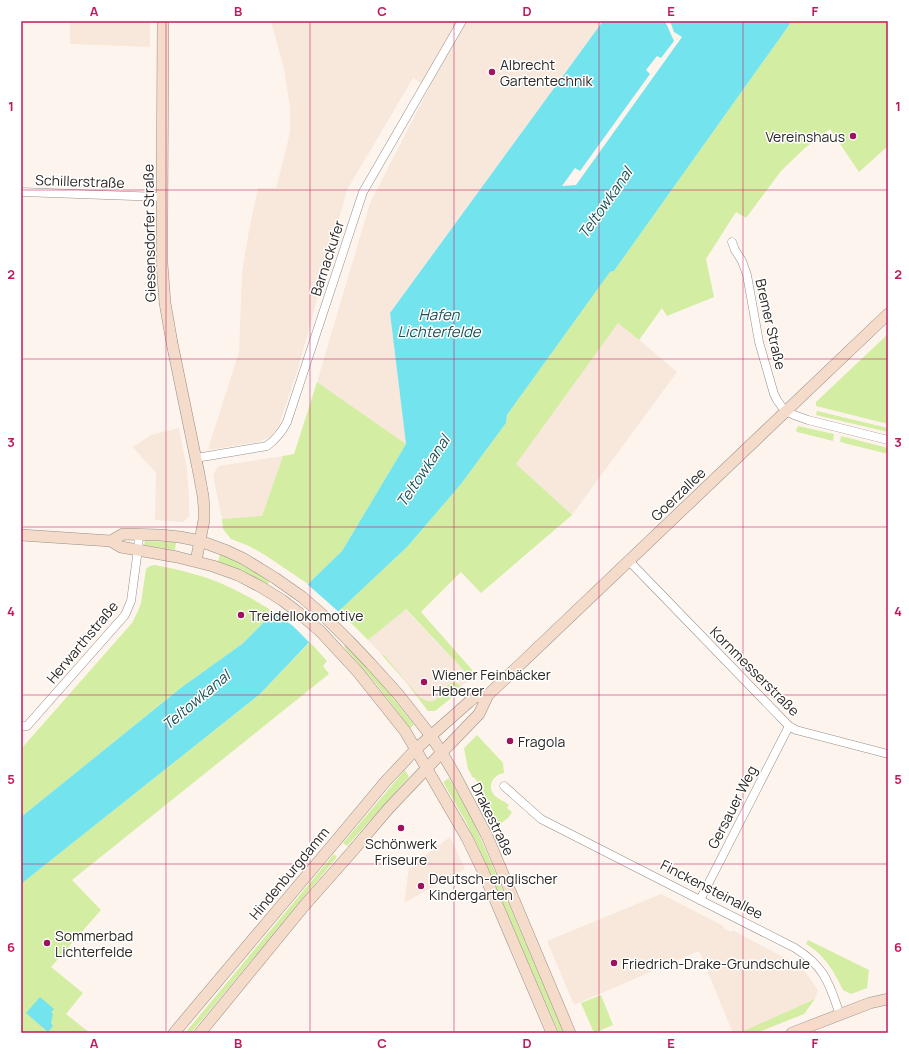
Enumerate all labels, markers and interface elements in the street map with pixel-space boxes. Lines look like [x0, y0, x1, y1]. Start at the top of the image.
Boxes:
text: A [90, 2, 99, 20]
text: B [234, 2, 242, 20]
text: C [377, 2, 387, 20]
text: D [522, 2, 532, 20]
text: E [667, 2, 675, 20]
text: F [812, 2, 819, 20]
place label: Albrecht Gartentechnik [500, 55, 593, 90]
marker: Albrecht Gartentechnik [487, 67, 497, 77]
text: 1 [8, 97, 14, 115]
text: 1 [895, 97, 901, 115]
place label: Vereinshaus [765, 127, 845, 146]
marker: Vereinshaus [848, 131, 858, 141]
water label: Teltowkanal [573, 161, 639, 243]
street label: Giesensdorfer Straße [138, 164, 160, 302]
street label: Schillerstraße [35, 170, 125, 192]
street label: Barnackufer [306, 218, 348, 298]
text: 2 [7, 265, 15, 283]
text: 2 [894, 265, 902, 283]
street label: Bremer Straße [751, 277, 791, 371]
water label: Hafen Lichterfelde [397, 304, 482, 342]
water label: Teltowkanal [391, 429, 456, 511]
text: 3 [7, 433, 15, 451]
text: 3 [894, 433, 902, 451]
street label: Goerzallee [647, 463, 709, 525]
street label: Herwarthstraße [42, 597, 122, 687]
text: 4 [7, 602, 15, 620]
text: 4 [894, 602, 902, 620]
place label: Treidellokomotive [249, 606, 363, 625]
marker: Treidellokomotive [236, 610, 246, 620]
street label: Kornmesserstraße [706, 622, 804, 720]
water label: Teltowkanal [158, 664, 236, 735]
place label: Wiener Feinbäcker Heberer [432, 665, 551, 700]
marker: Wiener Feinbäcker Heberer [419, 677, 429, 687]
place label: Fragola [518, 732, 565, 751]
marker: Fragola [505, 736, 515, 746]
street label: Gersauer Weg [703, 762, 761, 852]
text: 5 [7, 770, 15, 788]
text: 5 [894, 770, 902, 788]
street label: Drakestraße [467, 779, 519, 859]
street label: Hindenburgdamm [245, 823, 333, 923]
marker: Schönwerk Friseure [396, 823, 406, 833]
place label: Schönwerk Friseure [365, 834, 438, 869]
street label: Finckensteinallee [658, 855, 766, 923]
place label: Deutsch-englischer Kindergarten [429, 869, 558, 904]
marker: Deutsch-englischer Kindergarten [416, 881, 426, 891]
place label: Sommerbad Lichterfelde [55, 926, 133, 961]
text: 6 [7, 938, 15, 956]
marker: Sommerbad Lichterfelde [42, 938, 52, 948]
text: 6 [894, 938, 902, 956]
place label: Friedrich-Drake-Grundschule [622, 954, 810, 973]
marker: Friedrich-Drake-Grundschule [609, 958, 619, 968]
text: A [90, 1034, 99, 1052]
text: B [234, 1034, 242, 1052]
text: C [377, 1034, 387, 1052]
text: D [522, 1034, 532, 1052]
text: E [667, 1034, 675, 1052]
text: F [812, 1034, 819, 1052]

